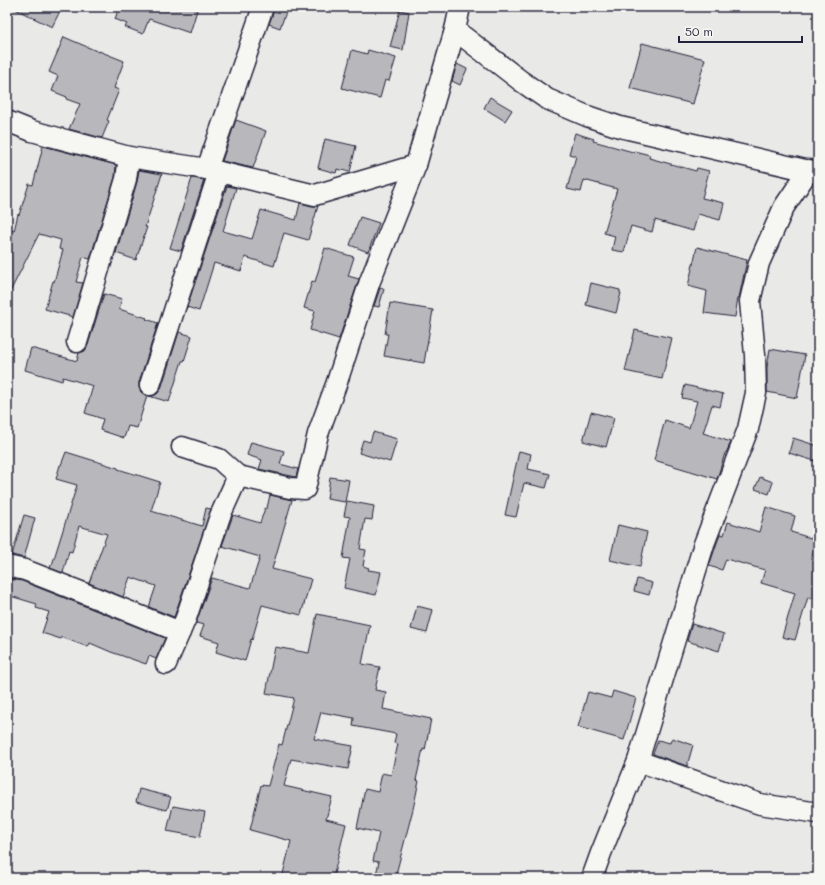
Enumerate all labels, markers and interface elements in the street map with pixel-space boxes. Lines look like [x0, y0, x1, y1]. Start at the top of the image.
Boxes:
scale bar [679, 18, 802, 44]
text: 50 m [685, 23, 713, 39]

